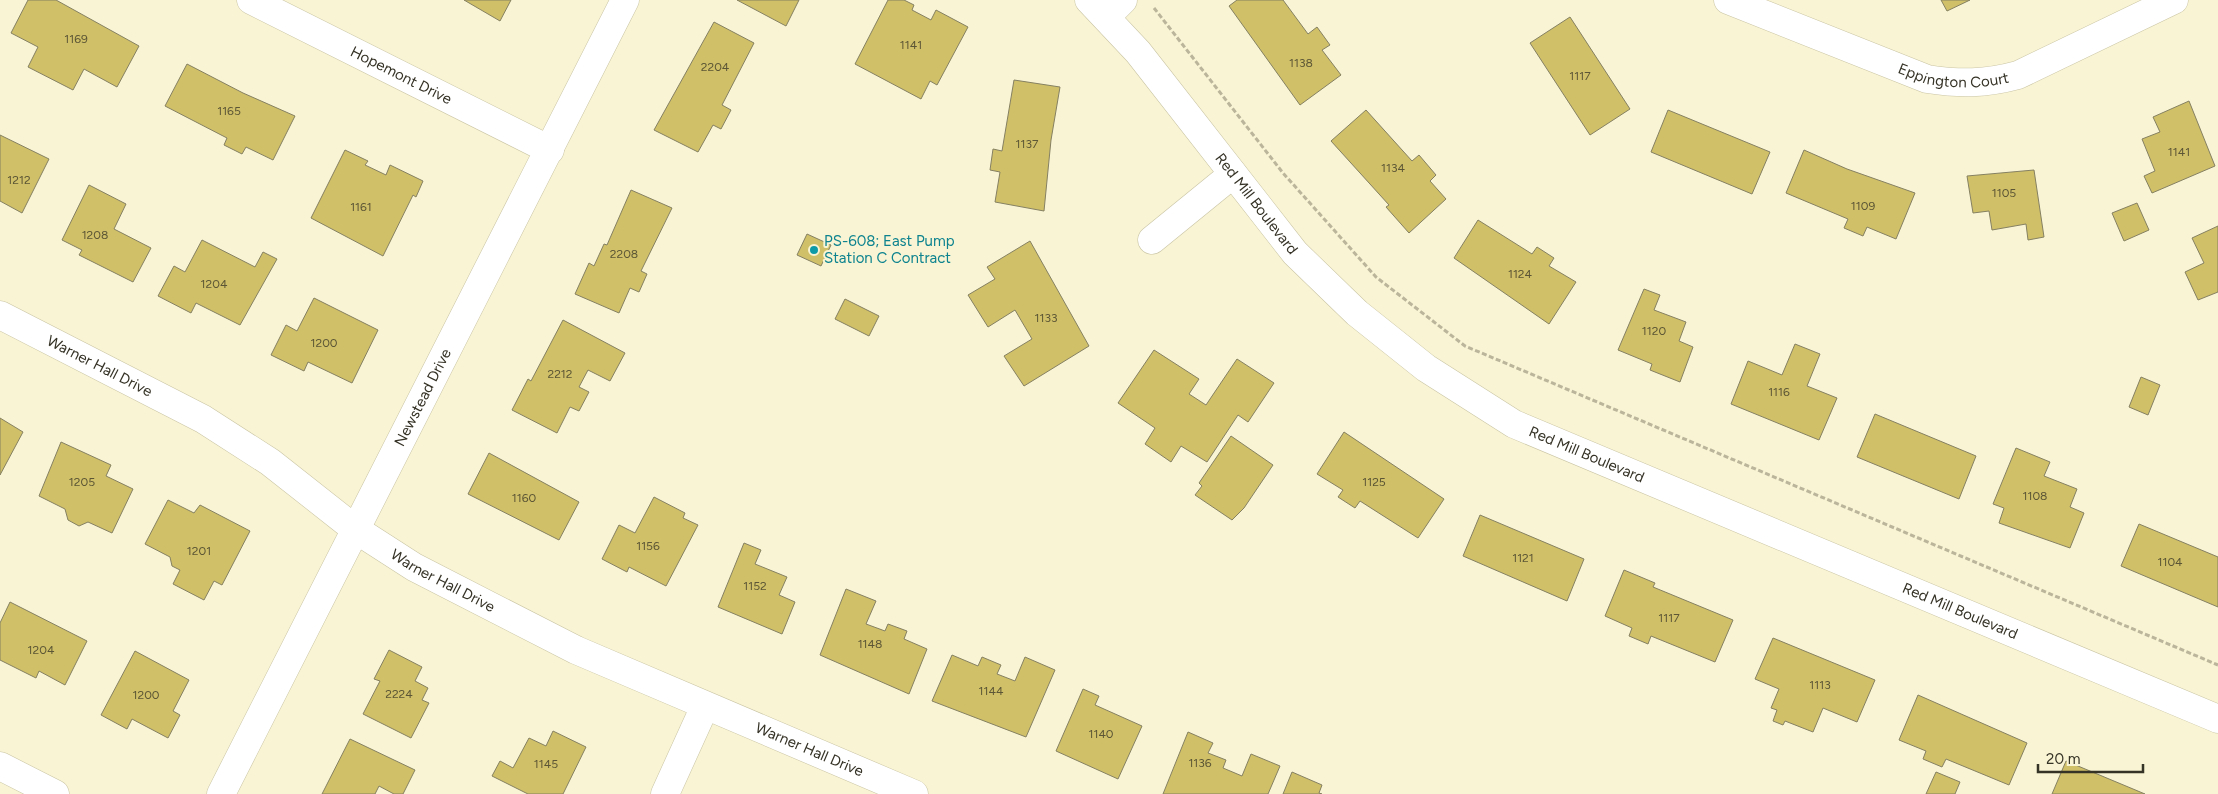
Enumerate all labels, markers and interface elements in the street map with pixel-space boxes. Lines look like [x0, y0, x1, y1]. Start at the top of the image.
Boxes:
house number: 1169 [64, 32, 88, 46]
house number: 1141 [900, 38, 922, 52]
street label: Hopemont Drive [348, 42, 455, 108]
house number: 1138 [1289, 56, 1313, 70]
street label: Eppington Court [1896, 59, 2011, 91]
house number: 2204 [701, 60, 730, 74]
house number: 1117 [1569, 69, 1591, 83]
house number: 1165 [217, 104, 241, 118]
house number: 1137 [1016, 137, 1039, 151]
house number: 1141 [2168, 145, 2190, 159]
street label: Red Mill Boulevard [1211, 150, 1302, 258]
house number: 1134 [1381, 161, 1405, 175]
house number: 1212 [7, 173, 31, 187]
house number: 1105 [1992, 186, 2016, 200]
house number: 1109 [1851, 199, 1875, 213]
house number: 1161 [350, 200, 372, 214]
house number: 1208 [82, 228, 108, 242]
place label: PS-608; East Pump Station C Contract [824, 232, 955, 267]
marker: PS-608; East Pump Station C Contract [808, 244, 820, 256]
house number: 2208 [610, 247, 638, 261]
house number: 1124 [1508, 267, 1533, 281]
house number: 1204 [201, 277, 228, 291]
house number: 1133 [1035, 311, 1057, 325]
house number: 1120 [1642, 324, 1666, 338]
street label: Warner Hall Drive [44, 332, 155, 401]
house number: 1200 [310, 336, 338, 350]
street label: Newstead Drive [390, 346, 455, 449]
house number: 2212 [547, 367, 573, 381]
house number: 1116 [1768, 385, 1790, 399]
street label: Red Mill Boulevard [1526, 422, 1647, 487]
house number: 1205 [69, 475, 95, 489]
house number: 1125 [1362, 475, 1386, 489]
house number: 1108 [2023, 489, 2047, 503]
house number: 1160 [512, 491, 537, 505]
house number: 1156 [636, 539, 660, 553]
house number: 1201 [187, 544, 211, 558]
street label: Warner Hall Drive [387, 545, 498, 616]
house number: 1121 [1512, 551, 1534, 565]
house number: 1104 [2157, 555, 2183, 569]
house number: 1152 [743, 579, 767, 593]
street label: Red Mill Boulevard [1900, 579, 2020, 643]
house number: 1117 [1658, 611, 1680, 625]
house number: 1148 [858, 637, 882, 651]
house number: 1204 [28, 643, 55, 657]
house number: 1113 [1809, 678, 1831, 692]
house number: 1144 [979, 684, 1004, 698]
house number: 2224 [385, 687, 413, 701]
house number: 1200 [132, 688, 160, 702]
street label: Warner Hall Drive [753, 719, 866, 780]
house number: 1140 [1088, 727, 1114, 741]
scale bar [2038, 742, 2143, 774]
text: 20 m [2046, 750, 2080, 768]
house number: 1136 [1188, 756, 1212, 770]
house number: 1145 [534, 757, 558, 771]

